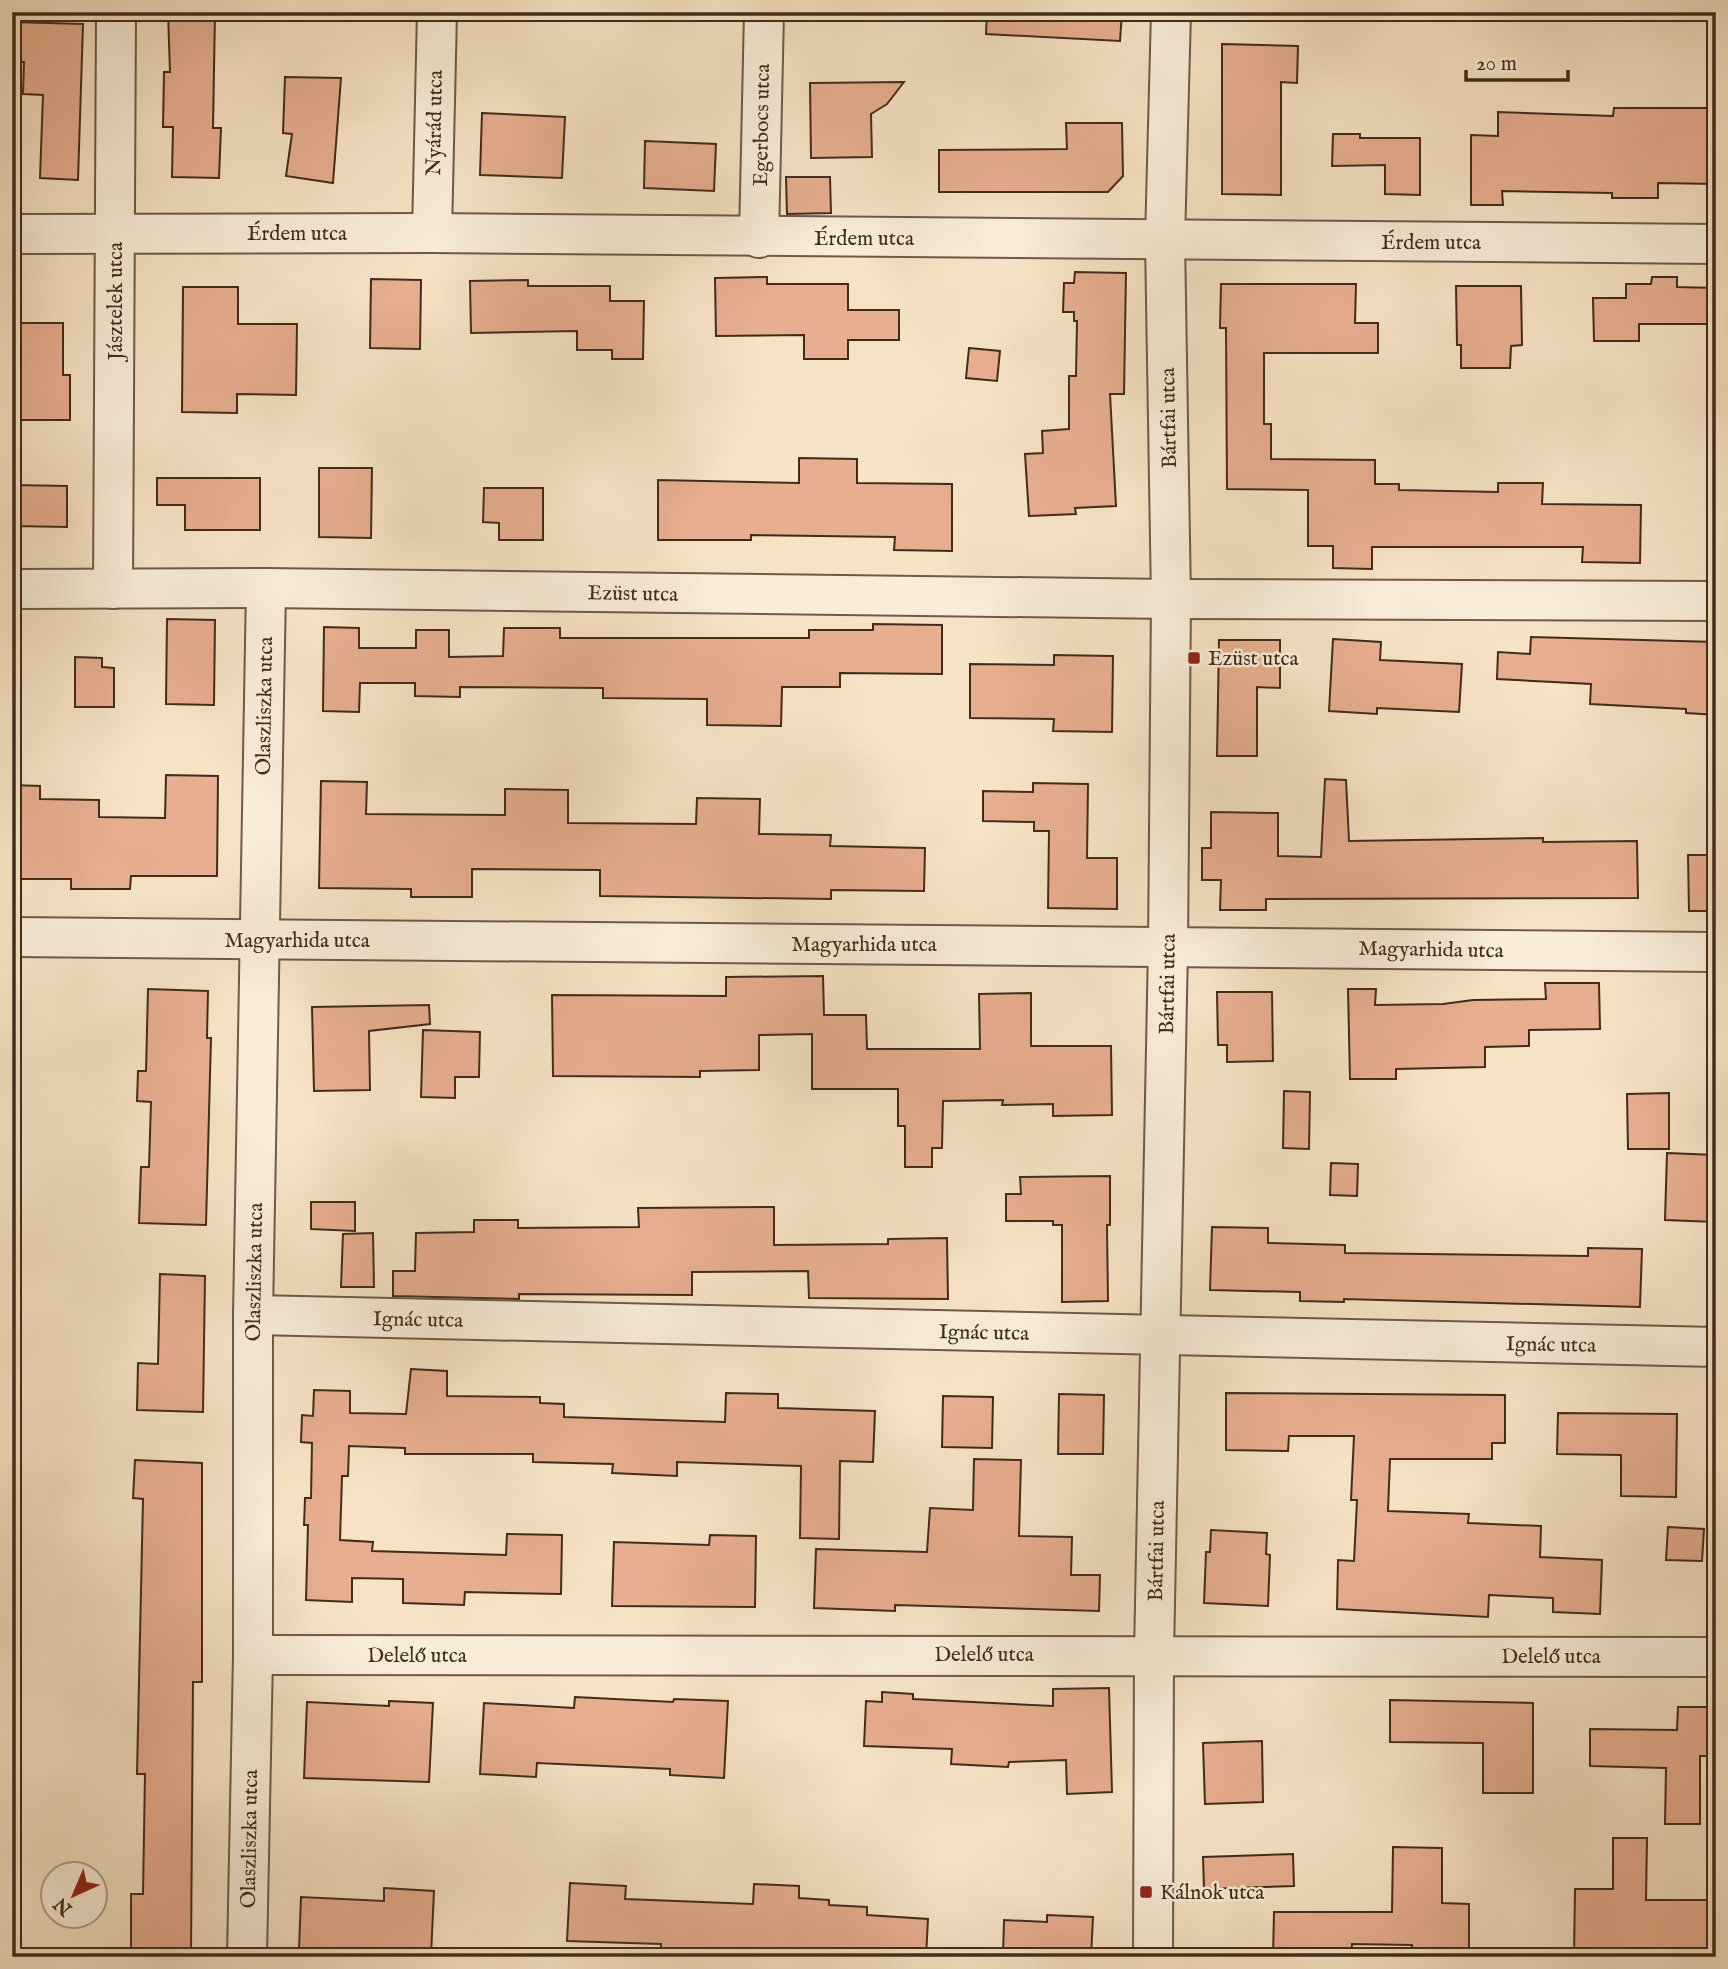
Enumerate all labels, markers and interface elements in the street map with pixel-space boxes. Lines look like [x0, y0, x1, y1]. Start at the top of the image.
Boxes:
scale bar [1466, 38, 1567, 82]
text: 20 m [1476, 51, 1517, 78]
street label: Egerbocs utca [748, 62, 777, 187]
street label: Nyárád utca [421, 69, 450, 176]
street label: Érdem utca [247, 220, 348, 248]
street label: Érdem utca [814, 225, 915, 253]
street label: Érdem utca [1381, 229, 1482, 257]
street label: Jásztelek utca [103, 241, 130, 362]
street label: Bártfai utca [1155, 366, 1184, 469]
street label: Ezüst utca [587, 580, 679, 609]
street label: Olaszliszka utca [251, 635, 280, 776]
place label: Ezüst utca [1208, 646, 1299, 673]
marker: Ezüst utca [1186, 650, 1202, 666]
street label: Magyarhida utca [224, 928, 371, 955]
street label: Magyarhida utca [791, 932, 938, 959]
street label: Bártfai utca [1154, 932, 1183, 1035]
street label: Magyarhida utca [1358, 936, 1505, 965]
street label: Olaszliszka utca [241, 1201, 270, 1342]
street label: Ignác utca [373, 1306, 464, 1335]
street label: Ignác utca [939, 1319, 1030, 1348]
street label: Ignác utca [1506, 1331, 1597, 1360]
street label: Bártfai utca [1143, 1499, 1172, 1602]
street label: Delelő utca [934, 1642, 1035, 1669]
street label: Delelő utca [367, 1643, 468, 1670]
street label: Delelő utca [1501, 1644, 1602, 1671]
street label: Olaszliszka utca [236, 1768, 265, 1909]
north arrow [38, 1860, 108, 1930]
place label: Kálnok utca [1160, 1880, 1265, 1907]
marker: Kálnok utca [1138, 1884, 1154, 1900]
text: N [49, 1891, 79, 1921]

